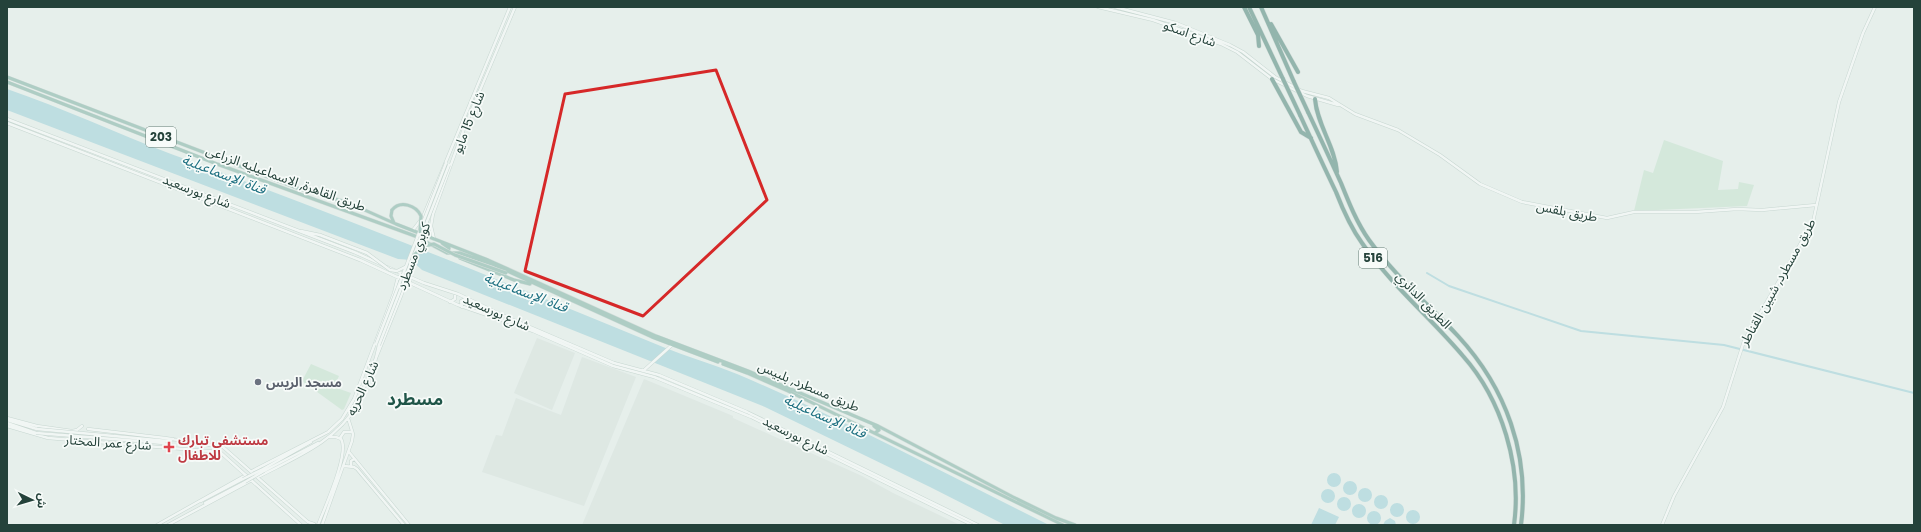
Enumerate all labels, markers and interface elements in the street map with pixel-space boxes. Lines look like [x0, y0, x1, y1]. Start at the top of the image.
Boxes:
street label: شارع اسكو [1160, 15, 1219, 53]
street label: شارع 15 مايو [447, 88, 490, 156]
road number: 203 [146, 127, 176, 147]
street label: طريق القاهرة, الاسماعيليه الزراعى [203, 141, 369, 216]
water label: قناة الإسماعيلية [179, 149, 270, 199]
street label: شارع بورسعيد [160, 170, 234, 214]
street label: طريق بلقس [1535, 196, 1599, 227]
street label: طريق مسطرد, شبين القناطر [1734, 215, 1821, 350]
street label: كوبري مسطرد [392, 219, 436, 293]
road number: 516 [1359, 248, 1387, 268]
water label: قناة الإسماعيلية [481, 267, 572, 317]
street label: الطريق الدائري [1391, 267, 1456, 334]
street label: شارع بورسعيد [460, 289, 533, 337]
street label: طريق مسطرد, بلبيس [755, 356, 863, 417]
street label: شارع الحريه [341, 358, 384, 419]
place label: مسجد الريس [266, 373, 342, 392]
marker: مسجد الريس [253, 377, 263, 387]
district label: مسطرد [387, 387, 443, 411]
water label: قناة الإسماعيلية [781, 389, 870, 443]
street label: شارع بورسعيد [759, 411, 832, 461]
street label: شارع عمر المختار [63, 430, 152, 456]
place label: مستشفى تبارك للاطفال [178, 431, 268, 465]
marker: مستشفى تبارك للاطفال [163, 441, 175, 453]
north arrow [12, 480, 52, 520]
text: ش [33, 493, 51, 509]

